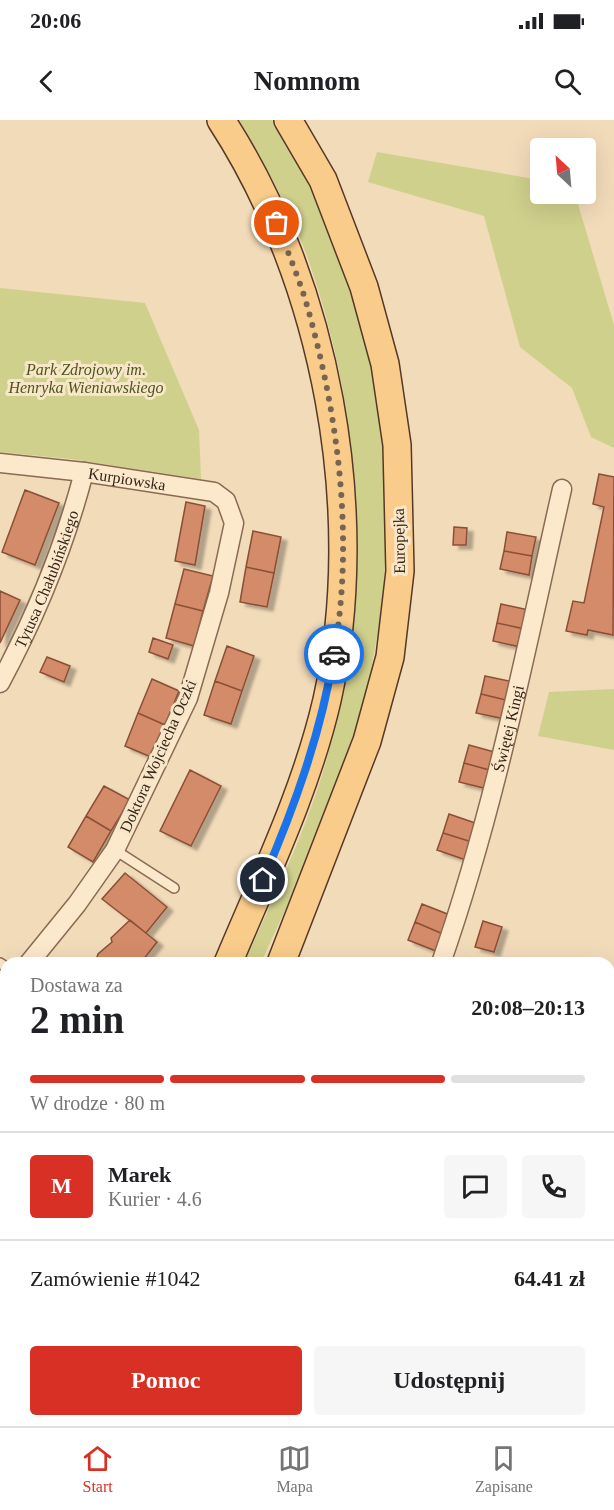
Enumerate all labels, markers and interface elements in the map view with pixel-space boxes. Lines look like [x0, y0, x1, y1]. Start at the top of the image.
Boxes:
text: 20:06 [30, 8, 81, 33]
icon: back [30, 65, 63, 98]
icon: search [551, 65, 584, 98]
text: Nomnom [254, 66, 360, 96]
north arrow [530, 138, 596, 204]
map controls [530, 138, 596, 204]
pin [251, 197, 302, 248]
icon: bag [260, 206, 293, 239]
park label: Park Zdrojowy im. Henryka Wieniawskiego [7, 361, 164, 397]
street label: Kurpiowska [87, 464, 167, 493]
street label: Tytusa Chałubińskiego [11, 508, 81, 651]
street label: Europejka [390, 508, 409, 574]
courier [304, 624, 364, 684]
icon: car [318, 638, 351, 671]
street label: Doktora Wojciecha Oczki [117, 676, 201, 835]
street label: Świętej Kingi [488, 683, 527, 774]
pin [237, 854, 288, 905]
icon: home [246, 863, 279, 896]
text: Dostawa za [30, 974, 123, 996]
text: 20:08–20:13 [471, 995, 585, 1020]
text: 2 min [30, 998, 124, 1041]
text: W drodze · 80 m [30, 1092, 165, 1114]
button: chat [444, 1155, 507, 1218]
button: phone [522, 1155, 585, 1218]
text: Marek [108, 1162, 171, 1187]
text: M [51, 1173, 72, 1198]
text: Kurier · 4.6 [108, 1188, 202, 1210]
text: Zamówienie #1042 [30, 1266, 200, 1291]
text: 64.41 zł [514, 1266, 585, 1291]
button: Pomoc [30, 1346, 302, 1415]
button: Udostępnij [314, 1346, 585, 1415]
tab: Start [81, 1442, 114, 1496]
tab: Mapa [276, 1442, 313, 1496]
tab: Zapisane [475, 1442, 533, 1496]

